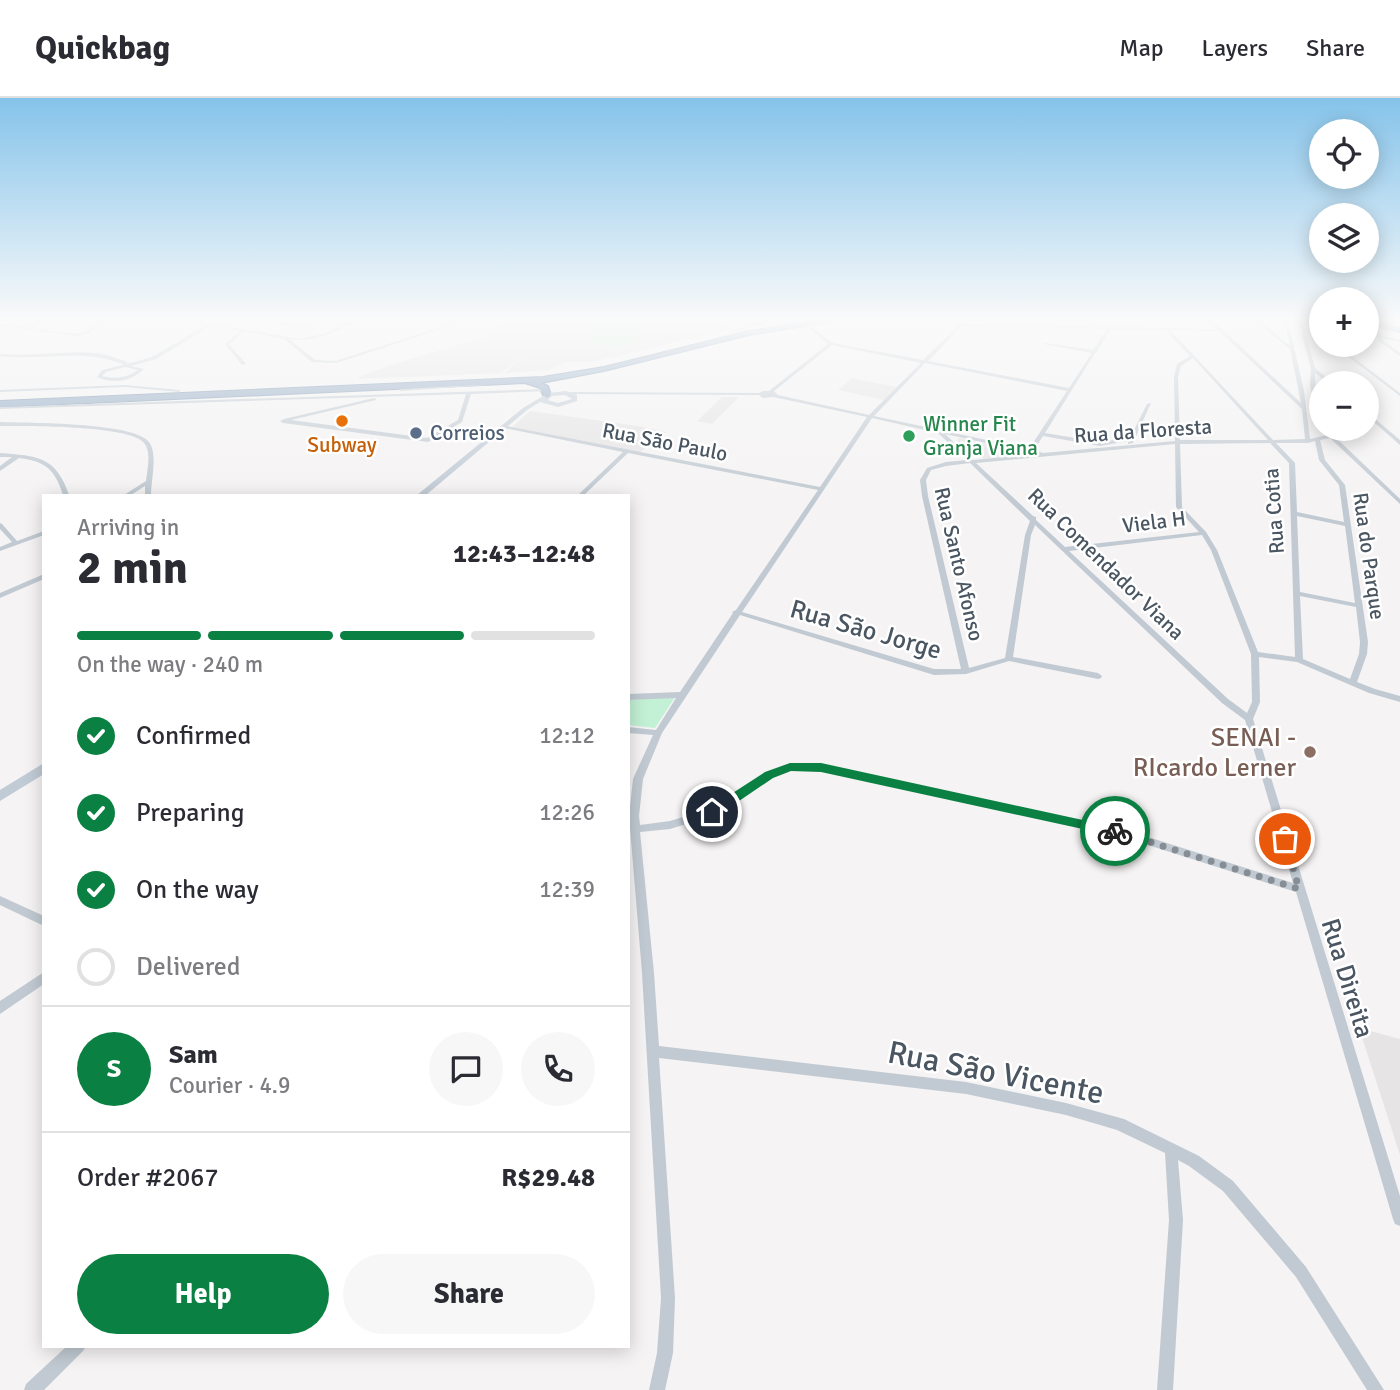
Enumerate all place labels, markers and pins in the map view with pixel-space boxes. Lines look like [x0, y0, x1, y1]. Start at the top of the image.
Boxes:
place label: Winner Fit Granja Viana [923, 411, 1038, 461]
marker: Subway [334, 413, 350, 429]
place label: Correios [430, 420, 505, 446]
marker: Correios [408, 425, 424, 441]
marker: Winner Fit Granja Viana [901, 428, 917, 444]
place label: Subway [307, 432, 377, 458]
place label: SENAI - RIcardo Lerner [1133, 722, 1296, 784]
marker: SENAI - RIcardo Lerner [1302, 744, 1318, 760]
pin [682, 782, 742, 842]
pin [1255, 809, 1315, 869]

